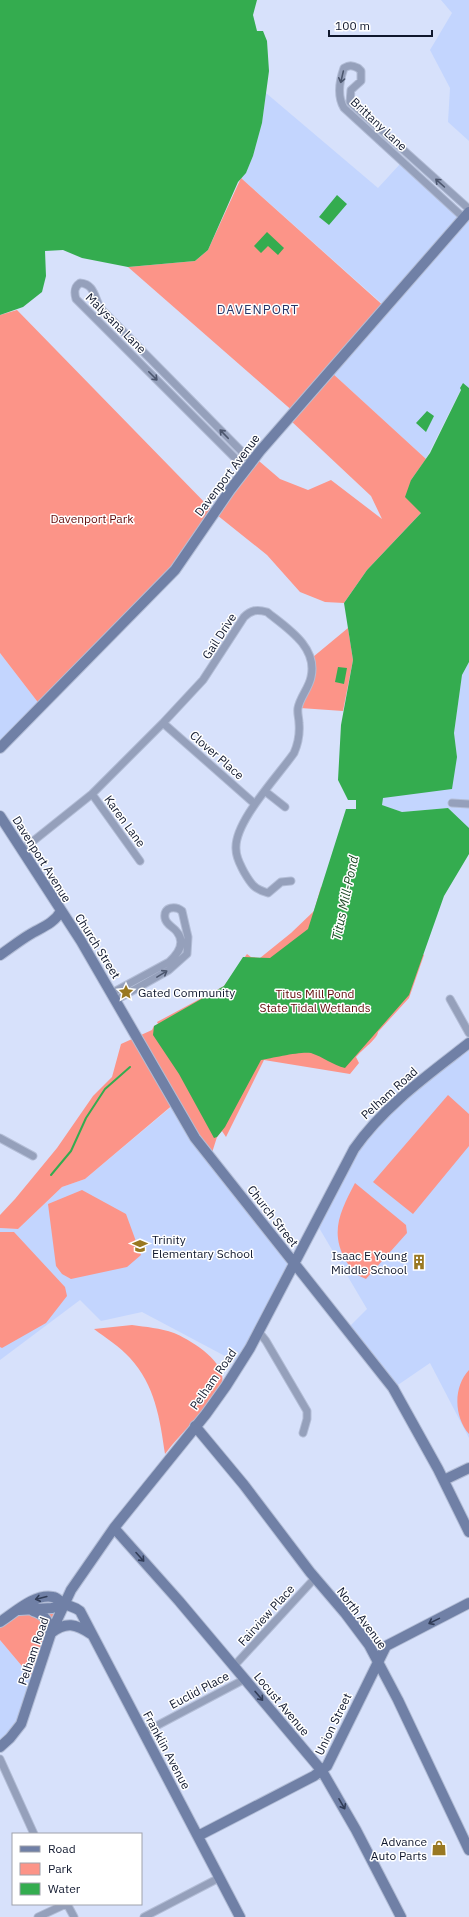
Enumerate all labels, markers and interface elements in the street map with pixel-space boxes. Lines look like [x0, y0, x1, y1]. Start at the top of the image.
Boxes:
scale bar [329, 12, 432, 38]
text: 100 m [335, 18, 370, 33]
one-way arrow [337, 70, 345, 83]
street label: Brittany Lane [348, 94, 410, 154]
one-way arrow [435, 178, 445, 187]
street label: Malysana Lane [83, 290, 150, 357]
district label: DAVENPORT [217, 301, 299, 318]
one-way arrow [148, 371, 158, 381]
one-way arrow [219, 429, 229, 439]
street label: Davenport Avenue [191, 431, 263, 519]
park label: Davenport Park [50, 511, 134, 526]
street label: Gail Drive [199, 610, 240, 662]
street label: Clover Place [187, 728, 247, 783]
street label: Karen Lane [101, 792, 149, 850]
street label: Davenport Avenue [9, 813, 75, 905]
water label: Titus Mill-Pond [328, 854, 362, 942]
street label: Church Street [72, 911, 124, 981]
one-way arrow [156, 970, 168, 978]
place icon: Gated Community [117, 983, 135, 1001]
place label: Gated Community [138, 985, 235, 1000]
park label: Titus Mill Pond State Tidal Wetlands [259, 986, 371, 1015]
street label: Pelham Road [358, 1064, 420, 1122]
street label: Church Street [244, 1182, 302, 1250]
place label: Trinity Elementary School [152, 1232, 253, 1261]
school or university icon: Trinity Elementary School [131, 1237, 149, 1255]
place label: Isaac E Young Middle School [331, 1248, 408, 1277]
building icon: Isaac E Young Middle School [410, 1253, 428, 1271]
street label: Pelham Road [186, 1346, 240, 1412]
one-way arrow [135, 1552, 144, 1562]
street label: Fairview Place [235, 1581, 298, 1649]
street label: North Avenue [334, 1584, 390, 1652]
one-way arrow [35, 1595, 48, 1602]
street label: Pelham Road [14, 1615, 52, 1687]
one-way arrow [428, 1618, 440, 1625]
street label: Euclid Place [167, 1668, 232, 1712]
street label: Locust Avenue [251, 1669, 313, 1739]
street label: Union Street [312, 1690, 354, 1758]
one-way arrow [255, 1691, 264, 1701]
street label: Franklin Avenue [140, 1708, 194, 1792]
one-way arrow [338, 1798, 346, 1810]
legend [12, 1833, 142, 1905]
place label: Advance Auto Parts [371, 1834, 427, 1863]
shop icon: Advance Auto Parts [430, 1839, 448, 1857]
text: Road [48, 1841, 76, 1856]
text: Park [48, 1861, 73, 1876]
text: Water [48, 1881, 81, 1896]

